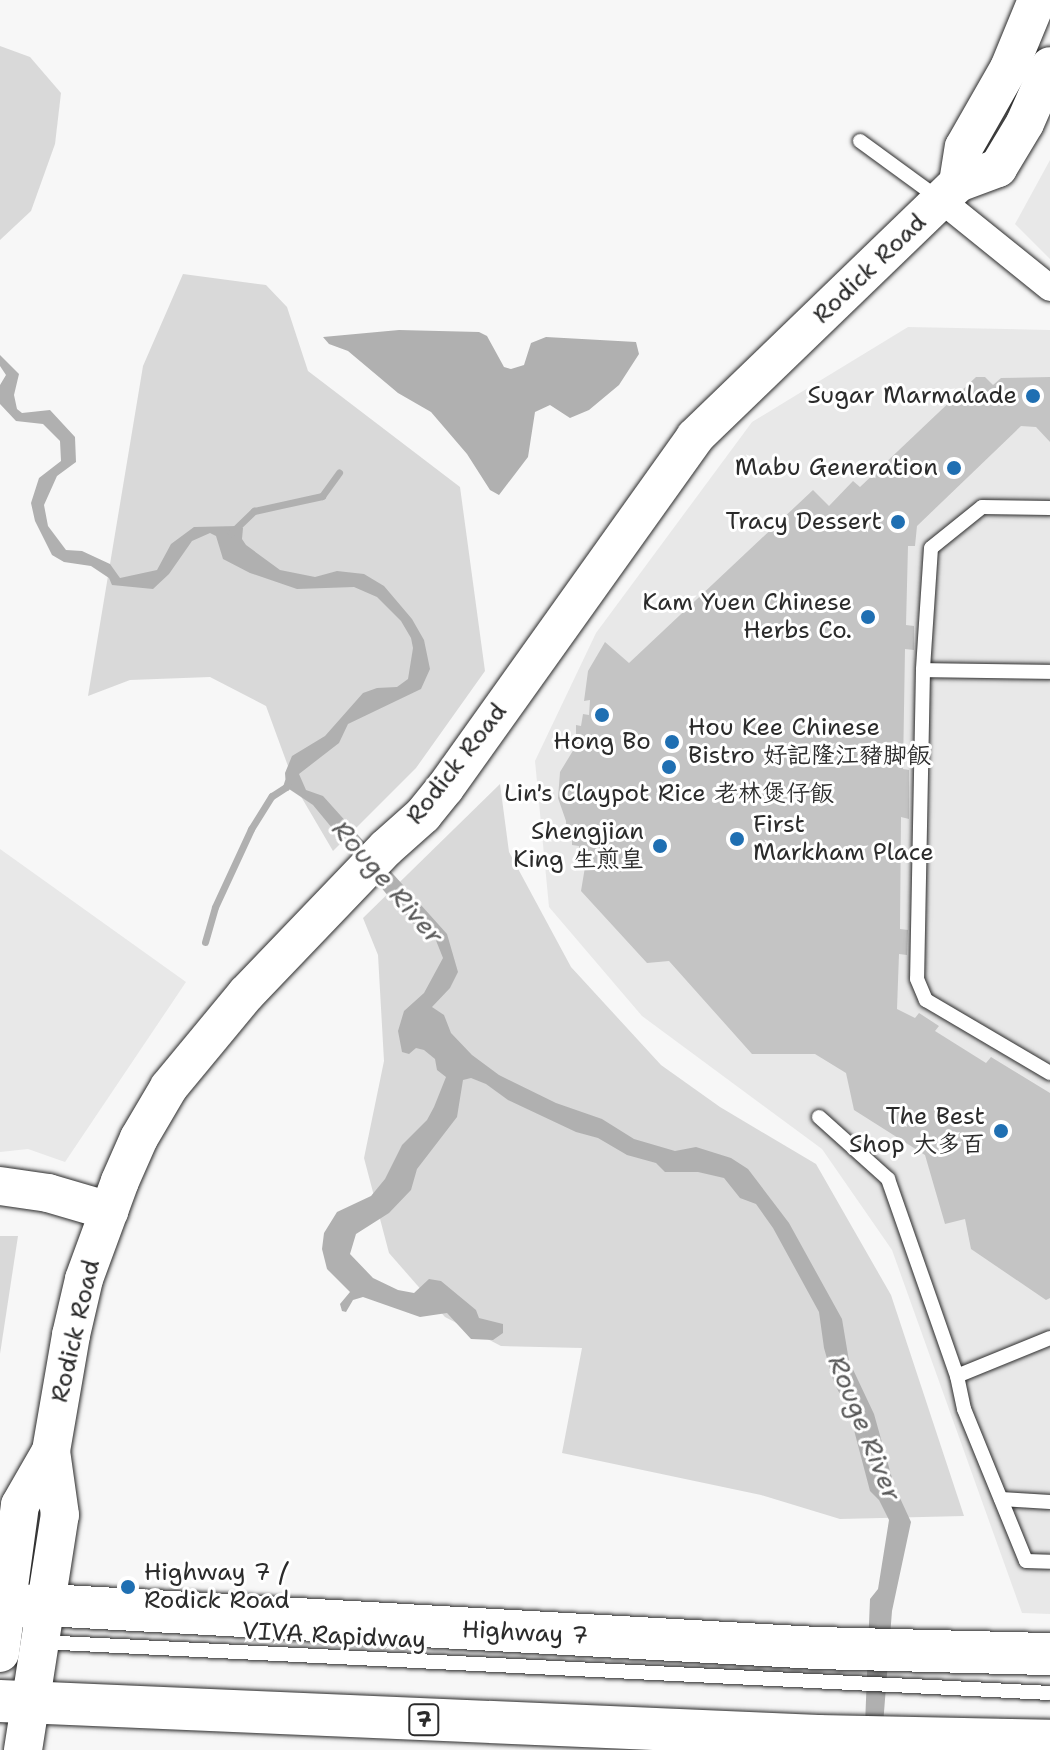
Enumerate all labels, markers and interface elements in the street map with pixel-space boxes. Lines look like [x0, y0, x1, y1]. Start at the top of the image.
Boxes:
street label: Rodick Road [808, 208, 932, 330]
place label: Sugar Marmalade [808, 382, 1017, 410]
marker: Sugar Marmalade [1024, 387, 1042, 405]
place label: Mabu Generation [735, 454, 938, 482]
marker: Mabu Generation [945, 459, 963, 477]
place label: Tracy Dessert [725, 508, 882, 536]
marker: Tracy Dessert [889, 513, 907, 531]
place label: Kam Yuen Chinese Herbs Co. [642, 589, 852, 645]
marker: Kam Yuen Chinese Herbs Co. [859, 608, 877, 626]
street label: Rodick Road [401, 698, 513, 830]
marker: Hong Bo [593, 706, 611, 724]
place label: Hou Kee Chinese Bistro 好記隆江豬脚飯 [688, 714, 931, 770]
place label: Hong Bo [553, 728, 651, 756]
marker: Hou Kee Chinese Bistro 好記隆江豬脚飯 [663, 733, 681, 751]
marker: Lin's Claypot Rice 老林煲仔飯 [660, 758, 678, 776]
place label: Lin's Claypot Rice 老林煲仔飯 [504, 780, 834, 808]
place label: First Markham Place [753, 811, 934, 867]
water label: Rouge River [326, 814, 450, 950]
place label: Shengjian King 生煎皇 [513, 818, 644, 874]
marker: First Markham Place [728, 830, 746, 848]
marker: Shengjian King 生煎皇 [651, 837, 669, 855]
place label: The Best Shop 大多百 [849, 1103, 985, 1159]
marker: The Best Shop 大多百 [992, 1122, 1010, 1140]
street label: Rodick Road [46, 1257, 106, 1405]
water label: Rouge River [822, 1351, 908, 1505]
place label: Highway 7 / Rodick Road [144, 1559, 290, 1615]
marker: Highway 7 / Rodick Road [119, 1578, 137, 1596]
street label: Highway 7 [461, 1615, 589, 1651]
street label: VIVA Rapidway [241, 1617, 427, 1655]
road number: 7 [408, 1702, 440, 1738]

